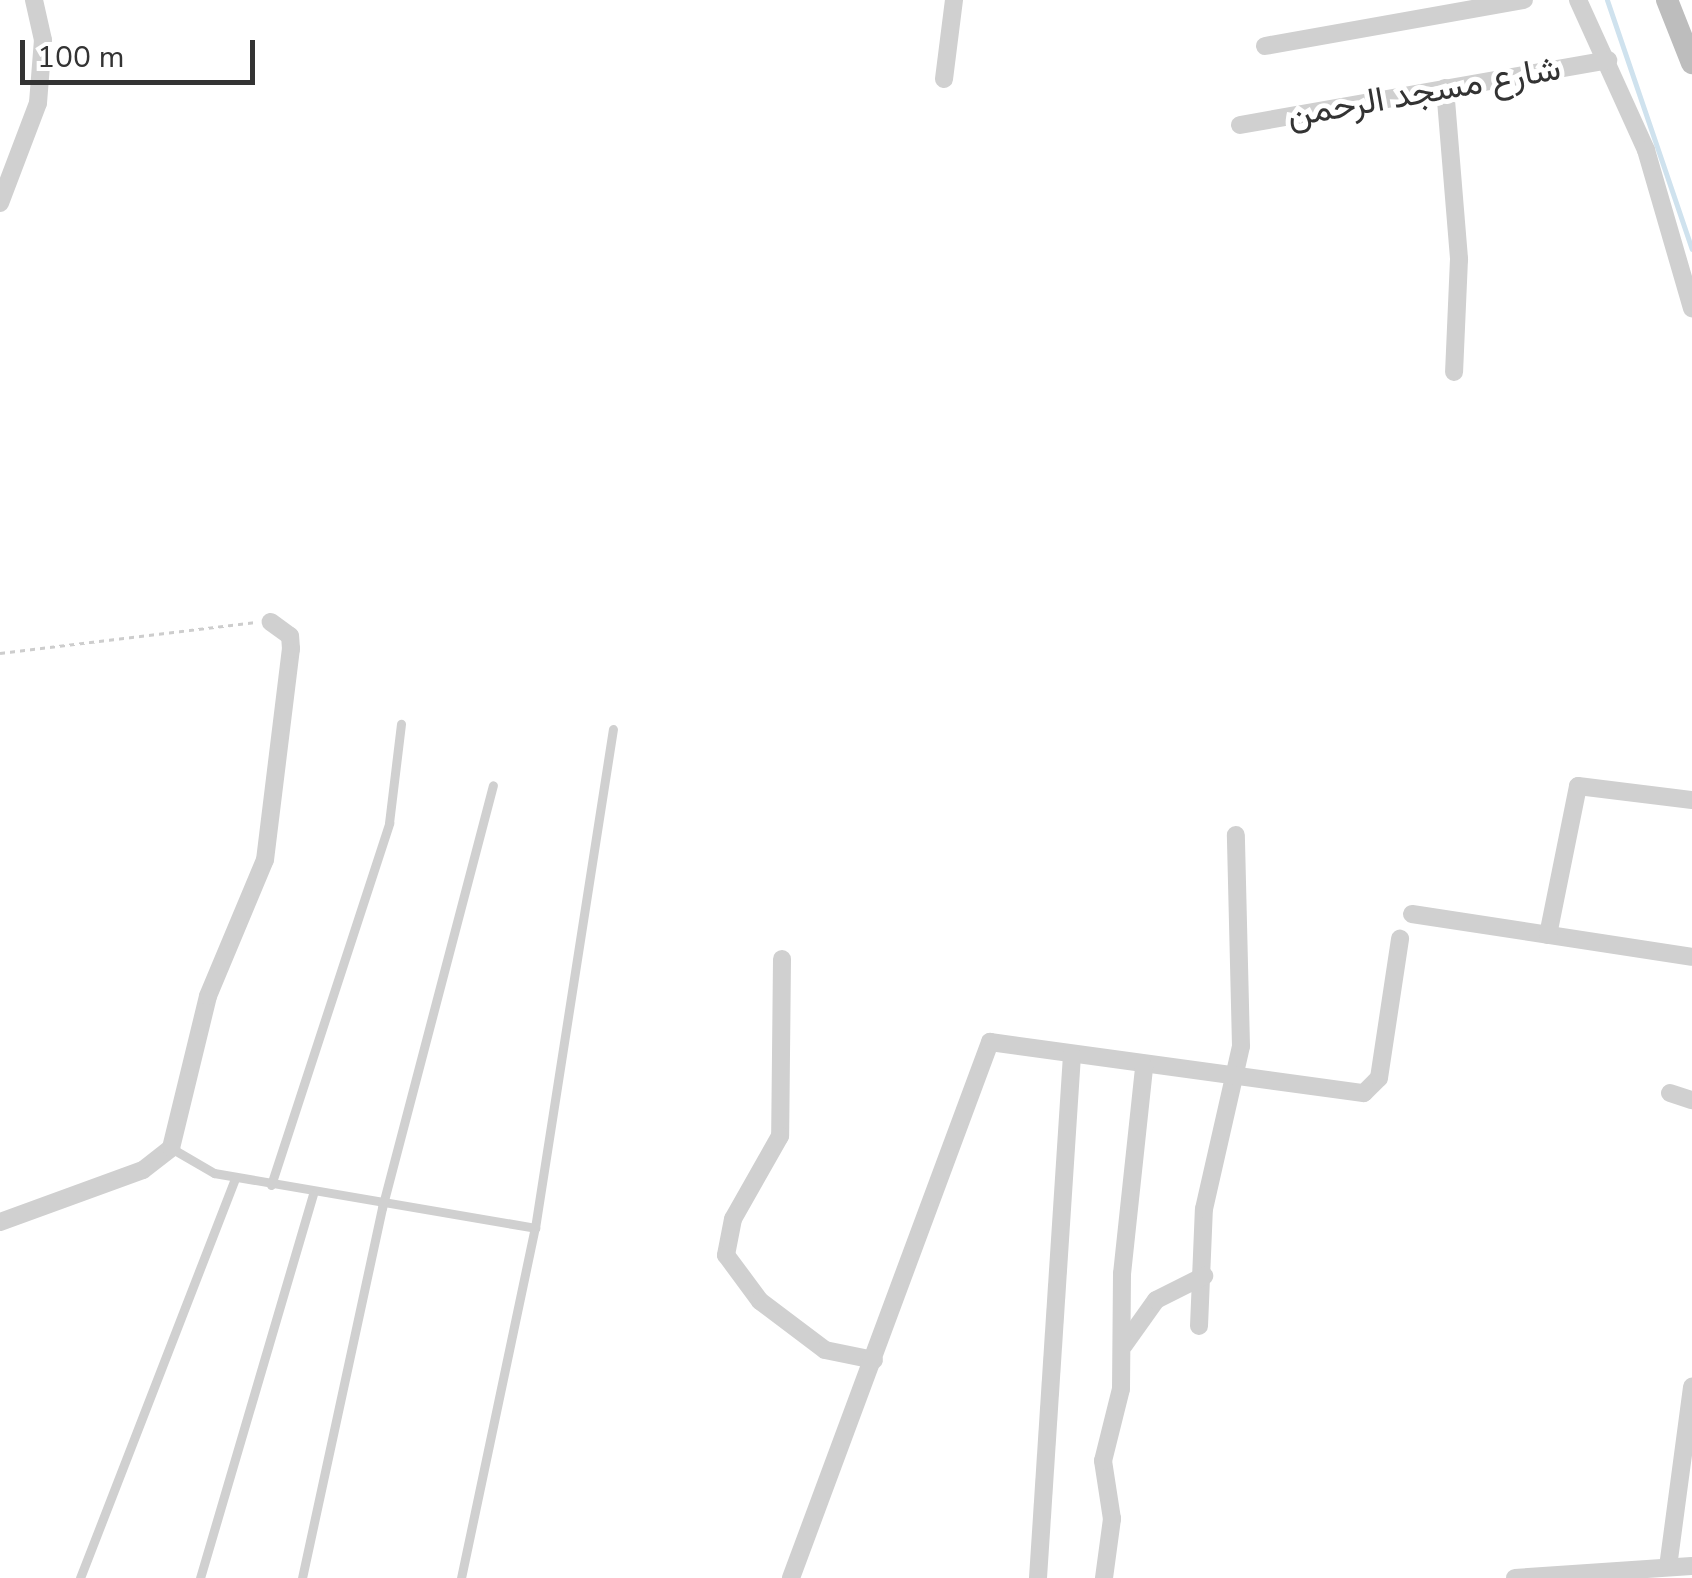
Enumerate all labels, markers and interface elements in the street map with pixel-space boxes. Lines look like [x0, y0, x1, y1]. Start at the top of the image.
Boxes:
scale bar [25, 20, 260, 82]
text: 100 m [37, 37, 124, 78]
street label: شارع مسجد الرحمن [1284, 47, 1564, 137]

